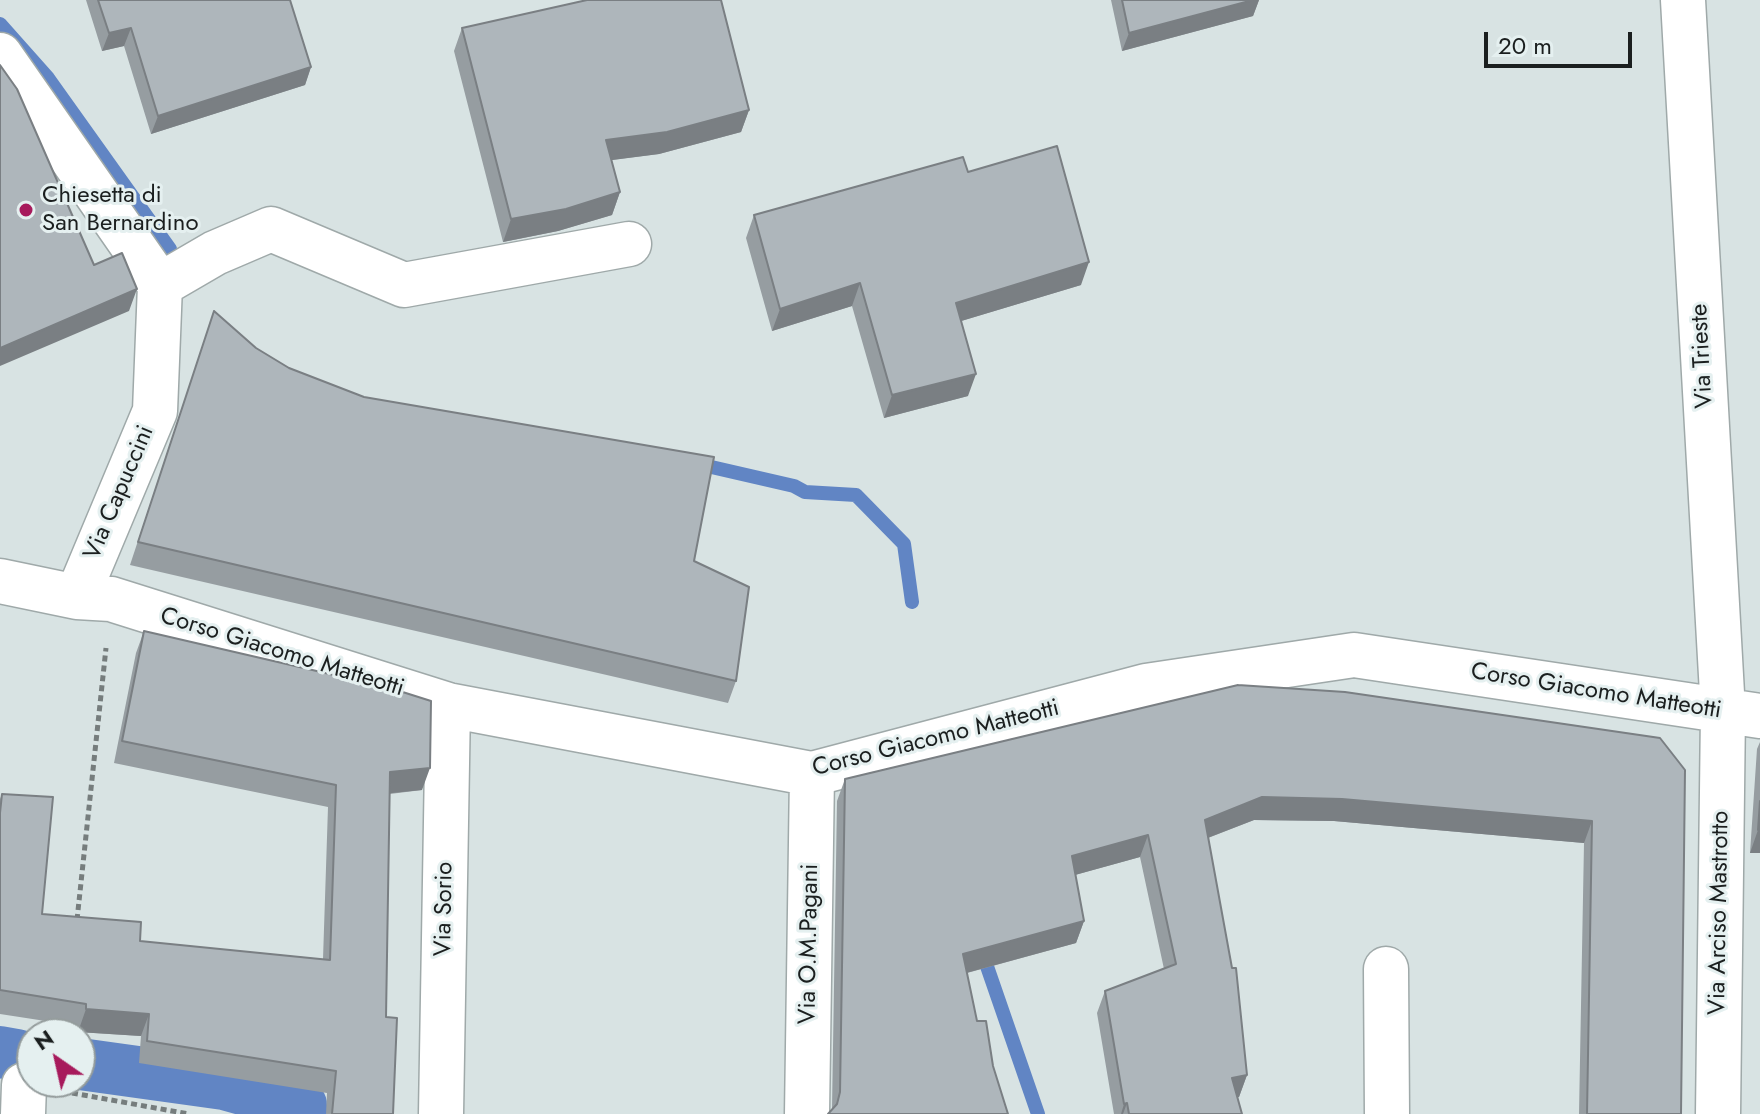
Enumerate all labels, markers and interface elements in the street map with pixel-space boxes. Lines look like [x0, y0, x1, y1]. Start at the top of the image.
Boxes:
scale bar [1488, 16, 1636, 66]
text: 20 m [1498, 28, 1552, 63]
place label: Chiesetta di San Bernardino [42, 182, 198, 238]
marker: Chiesetta di San Bernardino [17, 201, 35, 219]
street label: Via Trieste [1686, 303, 1720, 409]
street label: Via Capuccini [79, 422, 161, 564]
street label: Corso Giacomo Matteotti [157, 602, 407, 704]
street label: Corso Giacomo Matteotti [1469, 658, 1723, 726]
street label: Corso Giacomo Matteotti [810, 694, 1062, 784]
street label: Via Arciso Mastrotto [1704, 811, 1736, 1015]
street label: Via Sorio [430, 861, 460, 957]
street label: Via O.M.Pagani [794, 863, 826, 1025]
north arrow [16, 1018, 96, 1098]
text: N [28, 1022, 60, 1058]

